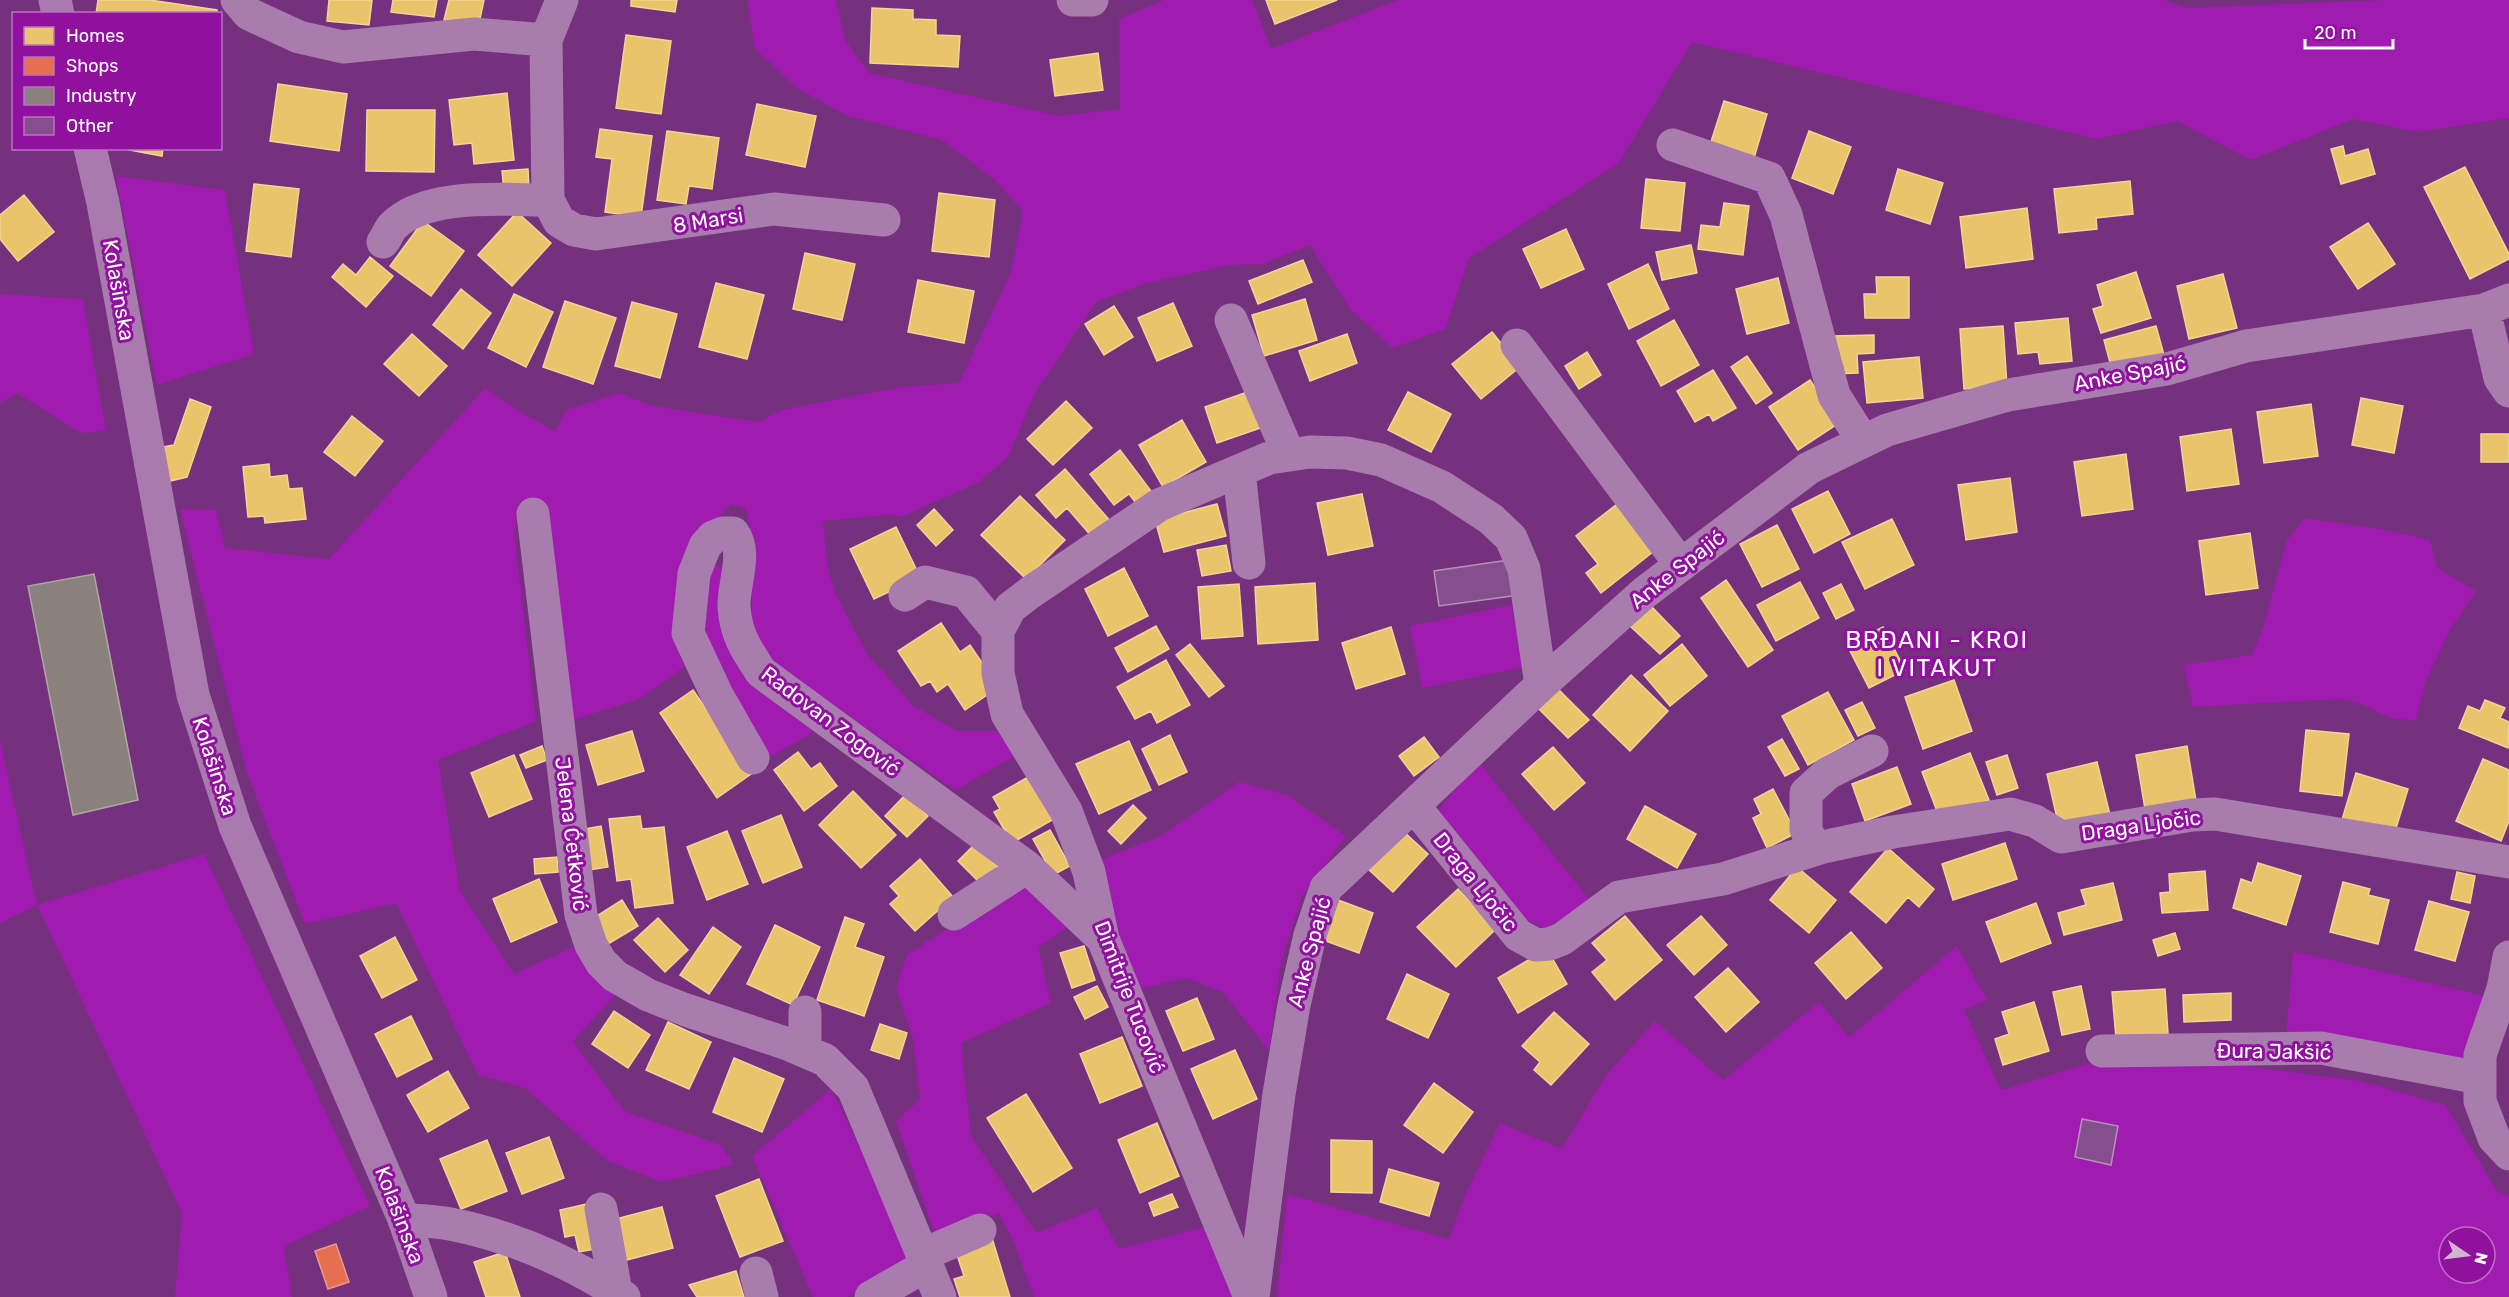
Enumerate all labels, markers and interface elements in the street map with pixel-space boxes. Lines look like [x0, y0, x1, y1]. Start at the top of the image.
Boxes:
legend [12, 12, 222, 150]
scale bar [2305, 12, 2394, 50]
text: 20 m [2314, 22, 2356, 44]
text: Homes [66, 25, 124, 47]
text: Shops [66, 55, 118, 77]
text: Industry [66, 85, 136, 107]
text: Other [66, 115, 113, 137]
street label: 8 Marsi [671, 202, 745, 238]
street label: Kolašinska [98, 238, 140, 342]
street label: Anke Spajić [2072, 350, 2188, 396]
street label: Anke Spajić [1625, 524, 1729, 614]
district label: BRĐANI - KROI I VITAKUT [1845, 626, 2029, 682]
street label: Radovan Zogović [757, 661, 905, 781]
street label: Kolašinska [187, 714, 243, 818]
street label: Jelena Ćetković [550, 755, 594, 913]
street label: Draga Ljočic [2080, 804, 2202, 846]
street label: Draga Ljočic [1428, 827, 1524, 937]
street label: Anke Spajić [1282, 894, 1336, 1010]
street label: Dimitrije Tucović [1089, 917, 1171, 1077]
street label: Ðura Jakšić [2216, 1038, 2332, 1064]
street label: Kolašinska [370, 1163, 430, 1267]
north arrow [2437, 1225, 2497, 1285]
text: N [2470, 1251, 2492, 1266]

